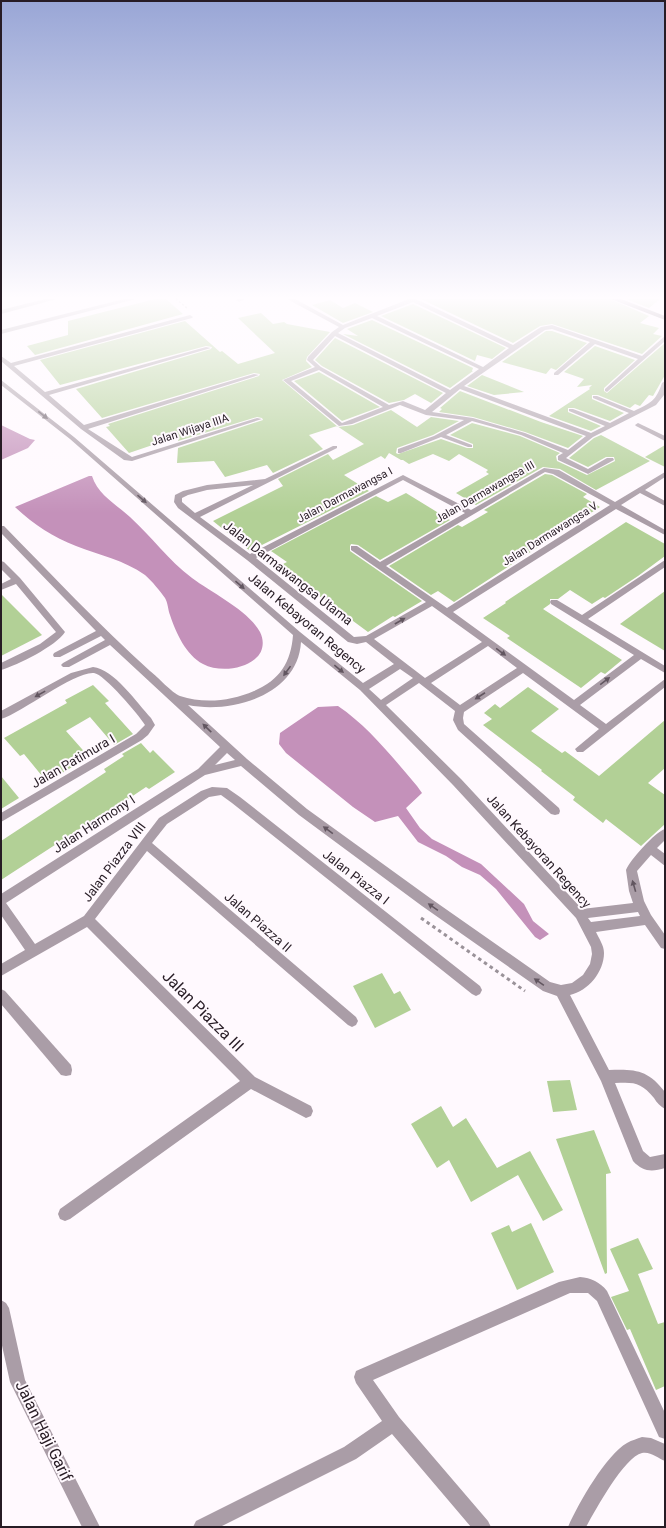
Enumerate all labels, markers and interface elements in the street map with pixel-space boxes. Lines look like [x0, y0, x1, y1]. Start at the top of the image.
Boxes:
one-way arrow [37, 411, 48, 419]
street label: Jalan Wijaya IIIA [150, 411, 231, 449]
street label: Jalan Darmawangsa III [433, 458, 537, 526]
street label: Jalan Darmawangsa I [295, 464, 395, 526]
one-way arrow [136, 495, 147, 504]
street label: Jalan Darmawangsa V [500, 499, 600, 569]
street label: Jalan Darmawangsa Utama [220, 518, 356, 628]
street label: Jalan Kebayoran Regency [245, 570, 369, 676]
one-way arrow [234, 580, 245, 589]
one-way arrow [394, 617, 406, 624]
one-way arrow [496, 647, 506, 655]
one-way arrow [333, 664, 344, 673]
one-way arrow [283, 665, 291, 676]
one-way arrow [600, 677, 610, 685]
one-way arrow [34, 690, 46, 697]
one-way arrow [474, 693, 486, 700]
one-way arrow [202, 724, 212, 733]
street label: Jalan Patimura I [29, 731, 117, 791]
street label: Jalan Kebayoran Regency [484, 791, 594, 911]
street label: Jalan Harmony I [50, 792, 138, 856]
street label: Jalan Piazza VIII [79, 819, 149, 905]
one-way arrow [323, 826, 333, 834]
street label: Jalan Piazza I [320, 846, 392, 908]
one-way arrow [631, 879, 637, 891]
street label: Jalan Piazza II [222, 889, 294, 955]
one-way arrow [427, 903, 438, 911]
street label: Jalan Piazza III [158, 966, 248, 1056]
one-way arrow [533, 978, 545, 985]
street label: Jalan Haji Garif [12, 1378, 77, 1485]

